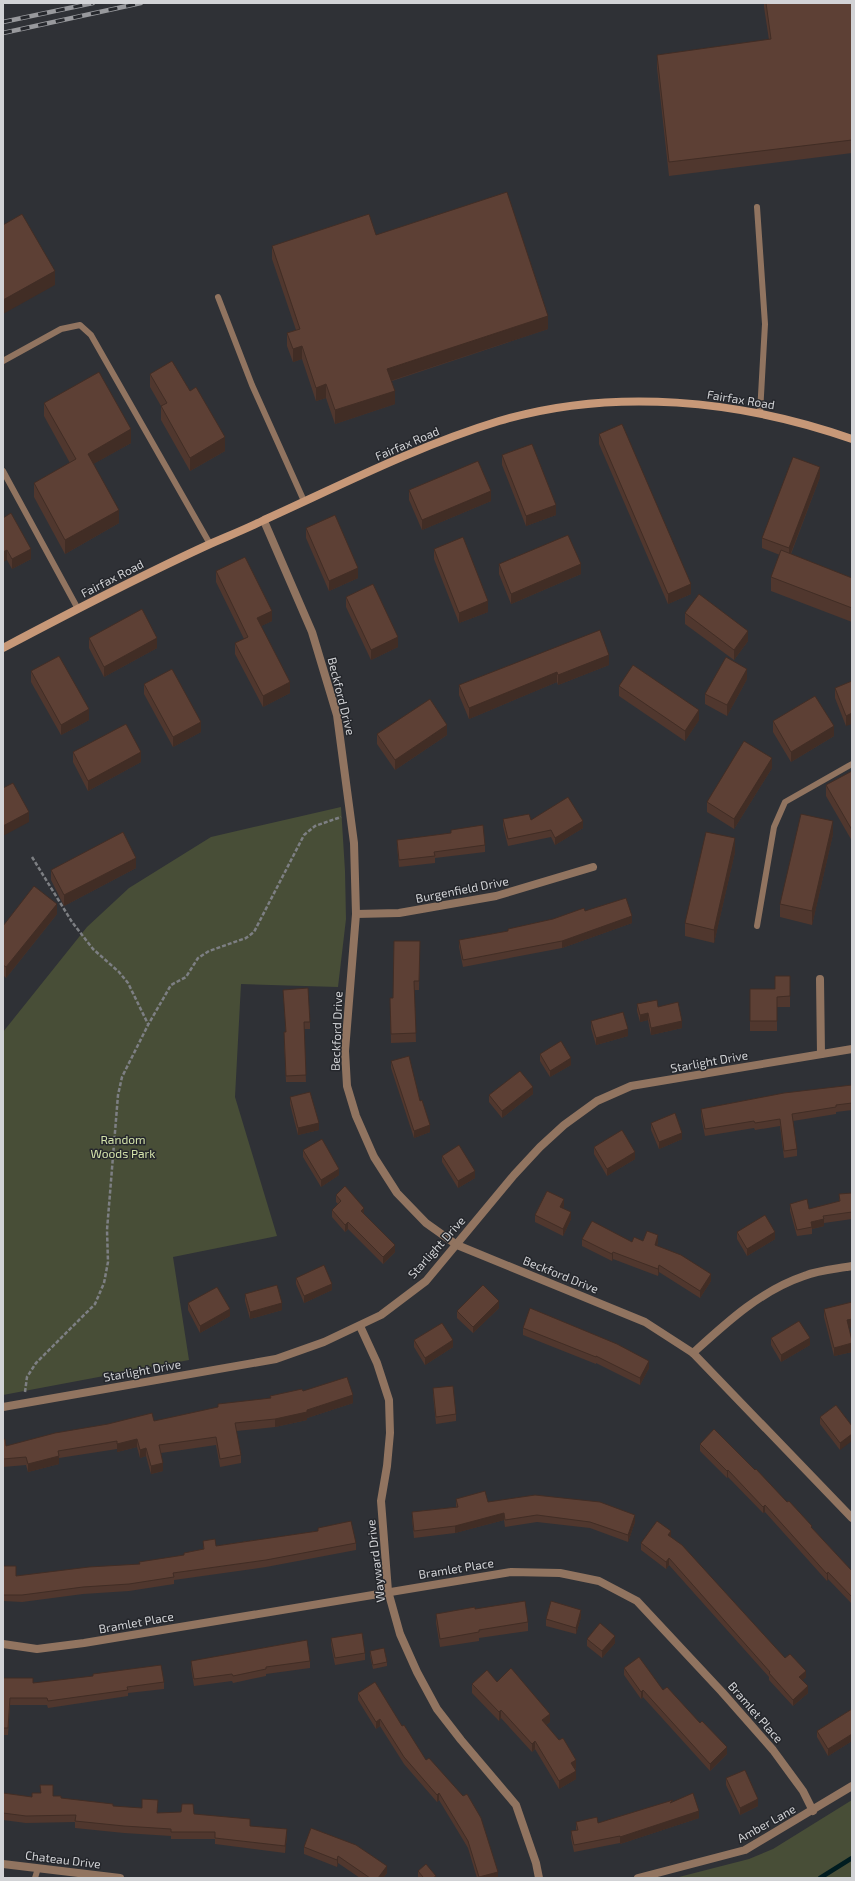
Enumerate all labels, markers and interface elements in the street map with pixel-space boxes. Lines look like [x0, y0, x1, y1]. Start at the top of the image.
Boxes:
street label: Fairfax Road [706, 387, 776, 411]
street label: Fairfax Road [373, 423, 441, 463]
street label: Fairfax Road [78, 556, 146, 600]
street label: Beckford Drive [326, 656, 358, 736]
street label: Burgenfield Drive [414, 873, 510, 905]
street label: Beckford Drive [328, 991, 344, 1071]
street label: Starlight Drive [669, 1047, 749, 1075]
park label: Random Woods Park [91, 1132, 155, 1160]
street label: Starlight Drive [405, 1213, 467, 1281]
street label: Beckford Drive [521, 1253, 601, 1295]
street label: Starlight Drive [102, 1356, 182, 1384]
street label: Wayward Drive [363, 1519, 387, 1603]
street label: Bramlet Place [417, 1555, 495, 1581]
street label: Bramlet Place [97, 1609, 175, 1635]
street label: Bramlet Place [726, 1679, 786, 1745]
street label: Amber Lane [734, 1801, 798, 1845]
street label: Chateau Drive [24, 1847, 102, 1871]

